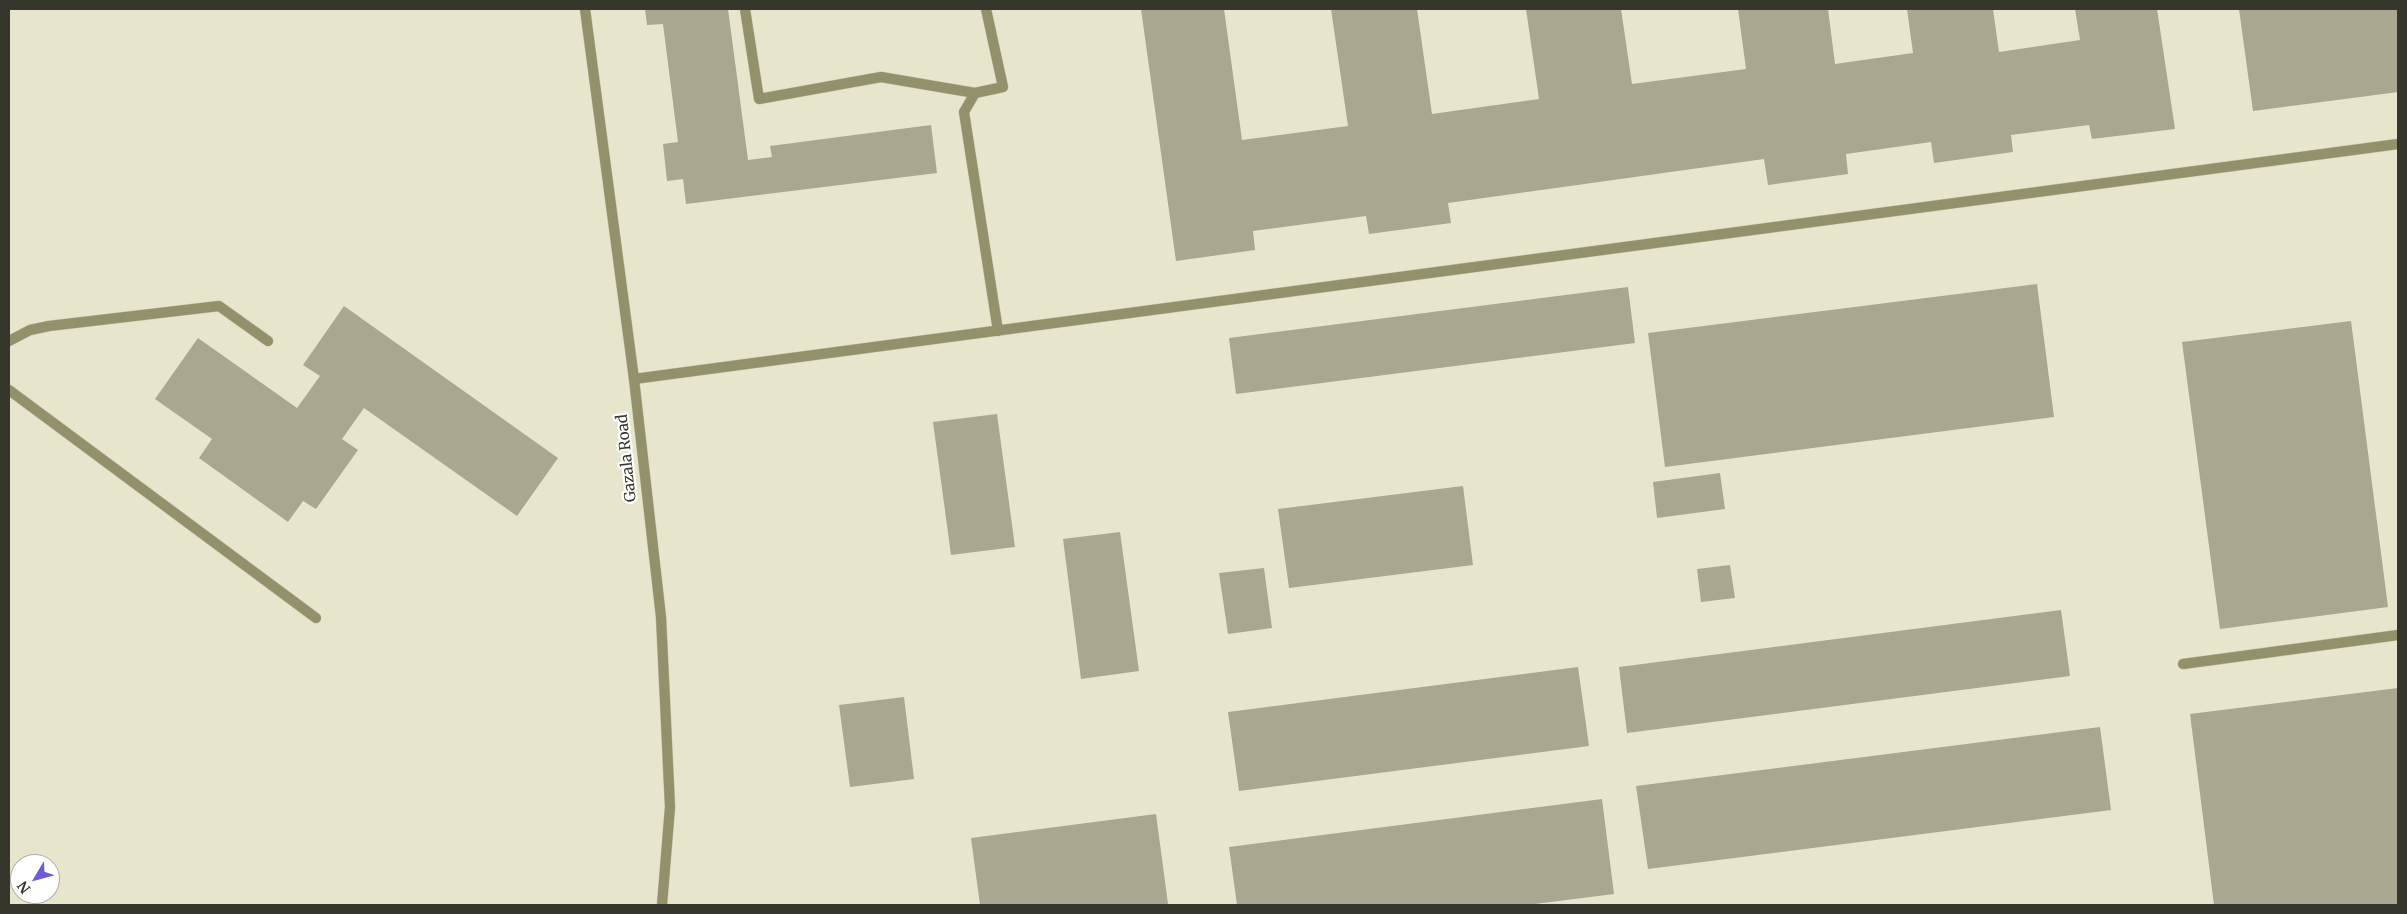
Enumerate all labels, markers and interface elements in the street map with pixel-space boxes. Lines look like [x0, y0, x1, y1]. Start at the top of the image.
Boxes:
street label: Gazala Road [613, 413, 641, 503]
north arrow [10, 854, 60, 904]
text: N [13, 878, 34, 897]

